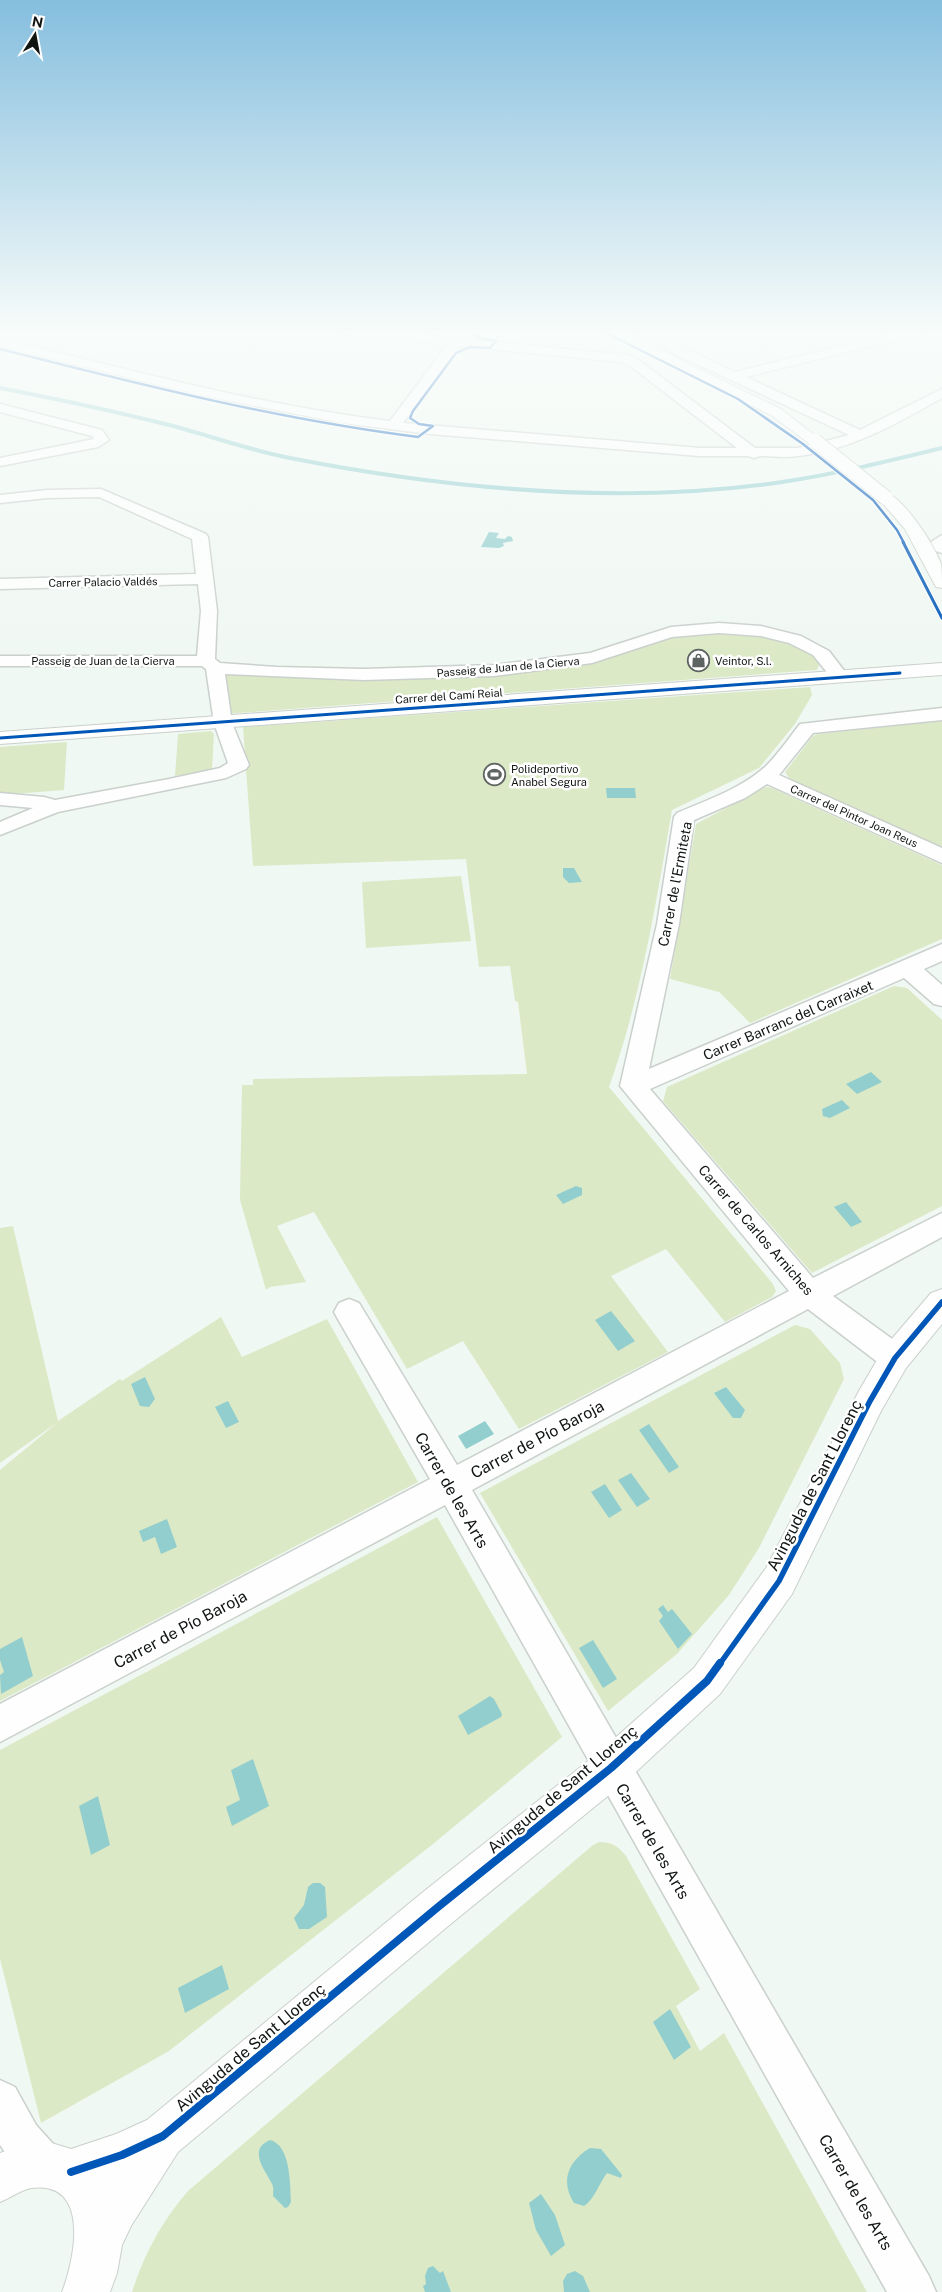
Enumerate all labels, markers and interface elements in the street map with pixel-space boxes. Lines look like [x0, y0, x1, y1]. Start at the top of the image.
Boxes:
north arrow [10, 10, 60, 60]
text: N [31, 13, 44, 31]
street label: Carrer Palacio Valdés [48, 575, 158, 589]
shop icon: Veintor, S.l. [687, 649, 711, 673]
street label: Passeig de Juan de la Cierva [31, 655, 175, 667]
street label: Passeig de Juan de la Cierva [436, 655, 580, 679]
place label: Veintor, S.l. [715, 655, 772, 667]
street label: Carrer del Camí Reial [395, 686, 503, 706]
sports icon: Polideportivo Anabel Segura [483, 763, 507, 787]
place label: Polideportivo Anabel Segura [511, 763, 587, 788]
street label: Carrer del Pintor Joan Reus [788, 782, 920, 850]
street label: Carrer de l'Ermiteta [655, 820, 695, 948]
street label: Carrer Barranc del Carraixet [701, 977, 875, 1063]
street label: Carrer de Carlos Arniches [695, 1162, 817, 1298]
street label: Carrer de Pío Baroja [467, 1396, 607, 1483]
street label: Avinguda de Sant Llorenç [763, 1396, 866, 1574]
street label: Carrer de les Arts [411, 1429, 492, 1552]
street label: Carrer de Pío Baroja [110, 1586, 250, 1673]
street label: Avinguda de Sant Llorenç [484, 1721, 641, 1858]
street label: Carrer de les Arts [612, 1780, 693, 1903]
street label: Avinguda de Sant Llorenç [172, 1979, 329, 2116]
street label: Carrer de les Arts [815, 2131, 896, 2254]

